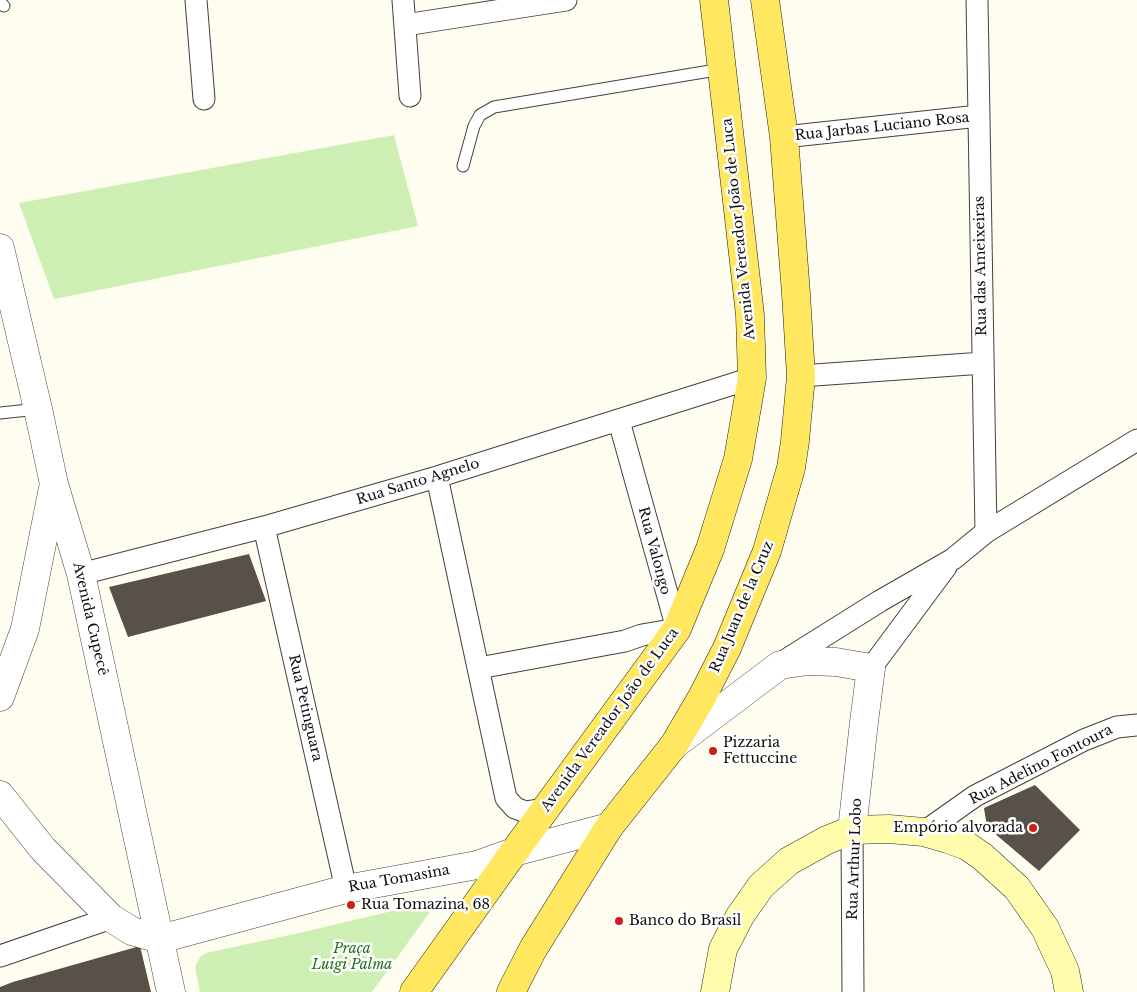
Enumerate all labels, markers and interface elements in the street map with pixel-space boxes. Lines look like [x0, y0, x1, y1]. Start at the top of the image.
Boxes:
street label: Rua Jarbas Luciano Rosa [794, 109, 970, 145]
street label: Avenida Vereador João de Luca [719, 117, 759, 341]
street label: Rua das Ameixeiras [971, 196, 991, 336]
street label: Rua Santo Agnelo [355, 455, 481, 509]
street label: Rua Valongo [634, 505, 674, 597]
street label: Rua Juan de la Cruz [707, 539, 777, 675]
street label: Avenida Cupecê [69, 561, 111, 677]
street label: Avenida Vereador João de Luca [538, 625, 682, 815]
street label: Rua Petinguara [285, 653, 325, 763]
street label: Rua Adelino Fontoura [967, 722, 1115, 808]
place label: Pizzaria Fettuccine [723, 735, 797, 768]
marker: Pizzaria Fettuccine [707, 745, 719, 757]
street label: Rua Arthur Lobo [844, 798, 866, 920]
place label: Empório alvorada [893, 820, 1023, 836]
marker: Empório alvorada [1027, 822, 1039, 834]
street label: Rua Tomasina [347, 862, 451, 896]
place label: Rua Tomazina, 68 [361, 897, 490, 913]
marker: Rua Tomazina, 68 [345, 899, 357, 911]
place label: Banco do Brasil [629, 913, 741, 929]
marker: Banco do Brasil [613, 915, 625, 927]
park label: Praça Luigi Palma [312, 941, 392, 974]

